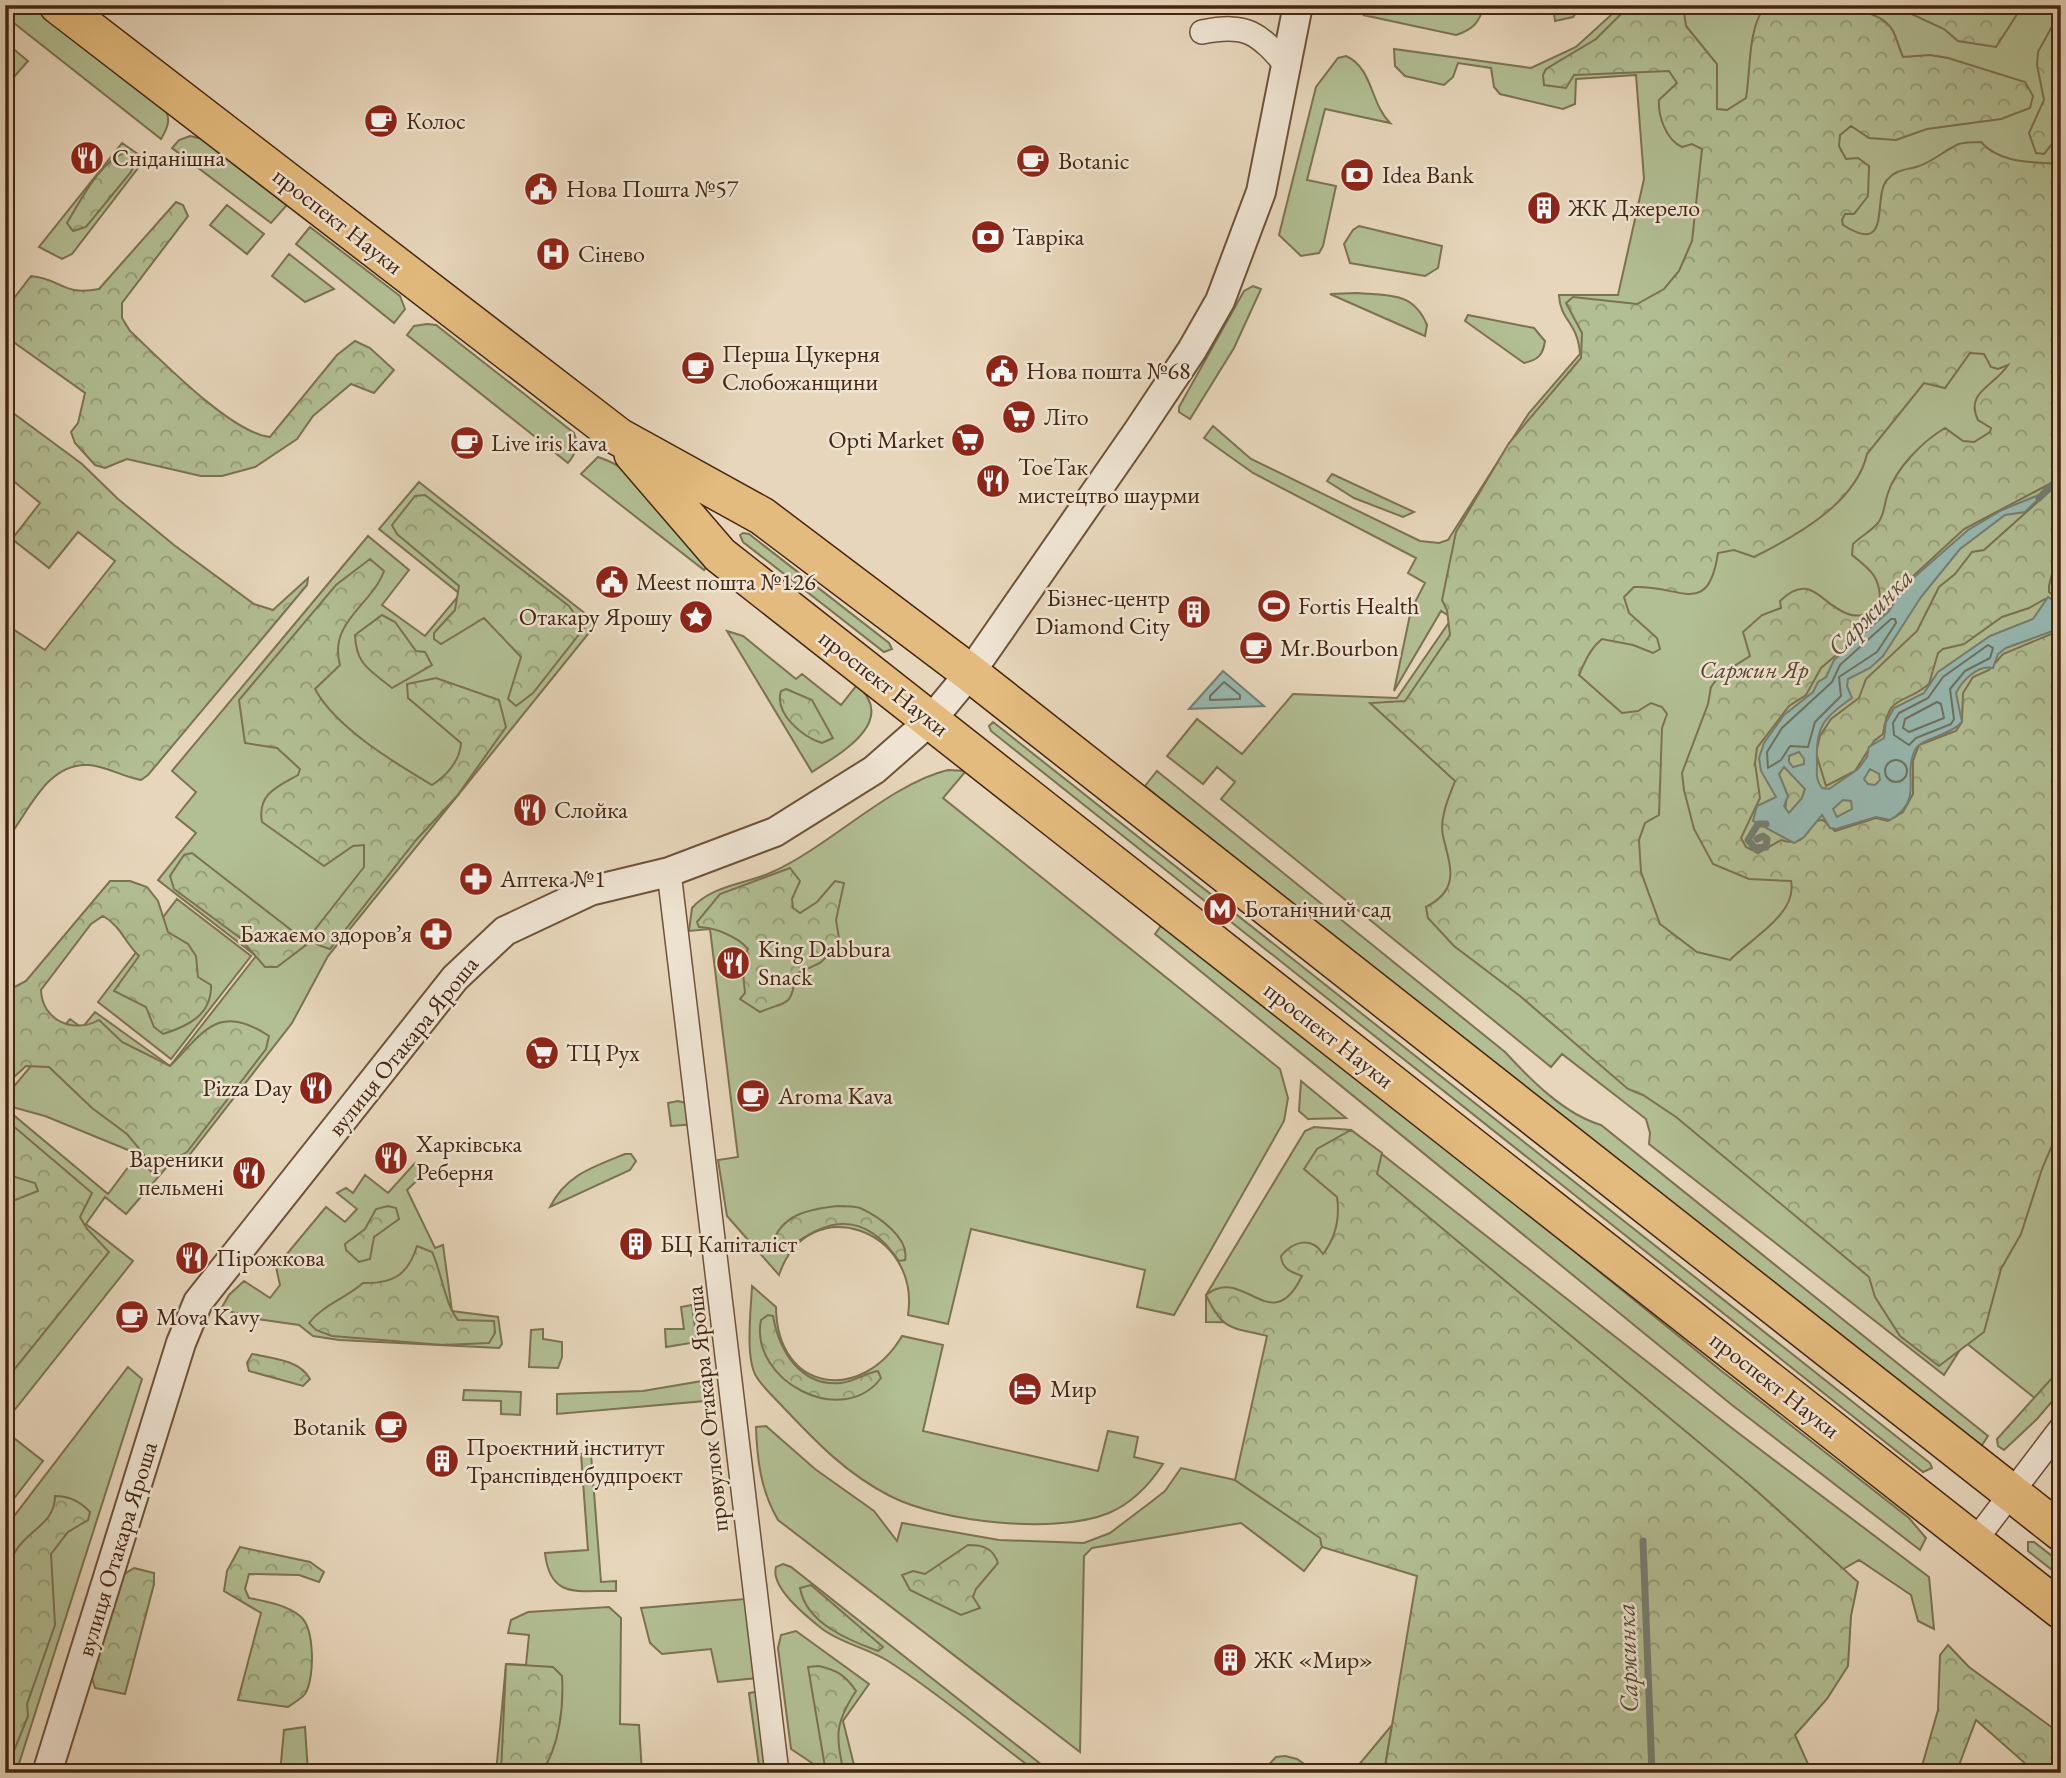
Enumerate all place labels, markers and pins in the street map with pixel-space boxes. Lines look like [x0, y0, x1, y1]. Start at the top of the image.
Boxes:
cafe icon: Колос [362, 102, 400, 140]
place label: Колос [406, 105, 466, 136]
restaurant icon: Сніданішна [68, 139, 106, 177]
place label: Сніданішна [112, 142, 225, 173]
cafe icon: Botanic [1014, 142, 1052, 180]
place label: Botanic [1058, 145, 1129, 176]
bank icon: Idea Bank [1338, 156, 1376, 194]
place label: Idea Bank [1382, 159, 1474, 190]
public building icon: Нова Пошта №57 [522, 170, 560, 208]
place label: Нова Пошта №57 [566, 173, 739, 204]
building icon: ЖК Джерело [1525, 189, 1563, 227]
place label: ЖК Джерело [1567, 192, 1700, 223]
bank icon: Тавріка [969, 218, 1007, 256]
place label: Тавріка [1012, 221, 1085, 252]
hospital icon: Сінево [534, 235, 572, 273]
place label: Сінево [578, 238, 645, 269]
place label: Перша Цукерня Слобожанщини [722, 338, 880, 397]
cafe icon: Перша Цукерня Слобожанщини [679, 349, 717, 387]
public building icon: Нова пошта №68 [983, 352, 1021, 390]
place label: Нова пошта №68 [1026, 355, 1191, 386]
supermarket icon: Літо [1000, 398, 1038, 436]
place label: Літо [1044, 401, 1089, 432]
supermarket icon: Opti Market [949, 421, 987, 459]
cafe icon: Live iris kava [448, 424, 486, 462]
place label: Opti Market [828, 424, 944, 455]
place label: Live iris kava [491, 427, 608, 458]
place label: ТоєТак мистецтво шаурми [1018, 451, 1200, 510]
restaurant icon: ТоєТак мистецтво шаурми [974, 462, 1012, 500]
public building icon: Meest пошта №126 [593, 563, 631, 601]
place label: Meest пошта №126 [636, 566, 816, 597]
place label: Бізнес-центр Diamond City [1035, 582, 1170, 641]
sports icon: Fortis Health [1255, 587, 1293, 625]
place label: Fortis Health [1298, 590, 1419, 621]
building icon: Бізнес-центр Diamond City [1175, 593, 1213, 631]
place icon: Отакару Ярошу [677, 598, 715, 636]
place label: Отакару Ярошу [519, 601, 672, 632]
cafe icon: Mr.Bourbon [1237, 629, 1275, 667]
place label: Mr.Bourbon [1280, 632, 1399, 663]
restaurant icon: Слойка [511, 791, 549, 829]
place label: Слойка [554, 794, 628, 825]
pharmacy icon: Аптека №1 [457, 860, 495, 898]
place label: Аптека №1 [499, 863, 606, 894]
metro station icon: Ботанічний сад [1201, 890, 1239, 928]
place label: Ботанічний сад [1244, 893, 1391, 924]
pharmacy icon: Бажаємо здоровʼя [417, 915, 455, 953]
place label: Бажаємо здоровʼя [239, 918, 412, 949]
place label: King Dabbura Snack [758, 933, 891, 992]
restaurant icon: King Dabbura Snack [714, 944, 752, 982]
supermarket icon: ТЦ Рух [523, 1034, 561, 1072]
place label: ТЦ Рух [566, 1037, 640, 1068]
restaurant icon: Pizza Day [297, 1069, 335, 1107]
place label: Pizza Day [202, 1072, 292, 1103]
cafe icon: Aroma Kava [734, 1077, 772, 1115]
place label: Aroma Kava [777, 1080, 893, 1111]
place label: Харківська Реберня [415, 1128, 522, 1187]
restaurant icon: Харківська Реберня [372, 1139, 410, 1177]
place label: Вареники пельмені [129, 1143, 224, 1202]
restaurant icon: Вареники пельмені [230, 1154, 268, 1192]
building icon: БЦ Капіталіст [617, 1225, 655, 1263]
place label: БЦ Капіталіст [660, 1228, 798, 1259]
restaurant icon: Пірожкова [173, 1239, 211, 1277]
place label: Пірожкова [216, 1242, 325, 1273]
cafe icon: Mova Kavy [113, 1298, 151, 1336]
place label: Mova Kavy [156, 1301, 260, 1332]
hotel icon: Мир [1006, 1370, 1044, 1408]
place label: Мир [1050, 1373, 1097, 1404]
cafe icon: Botanik [372, 1408, 410, 1446]
place label: Botanik [293, 1411, 367, 1442]
place label: Проєктний інститут Транспівденбудпроєкт [466, 1431, 683, 1490]
building icon: Проєктний інститут Транспівденбудпроєкт [423, 1442, 461, 1480]
building icon: ЖК «Мир» [1211, 1641, 1249, 1679]
place label: ЖК «Мир» [1253, 1644, 1373, 1675]

